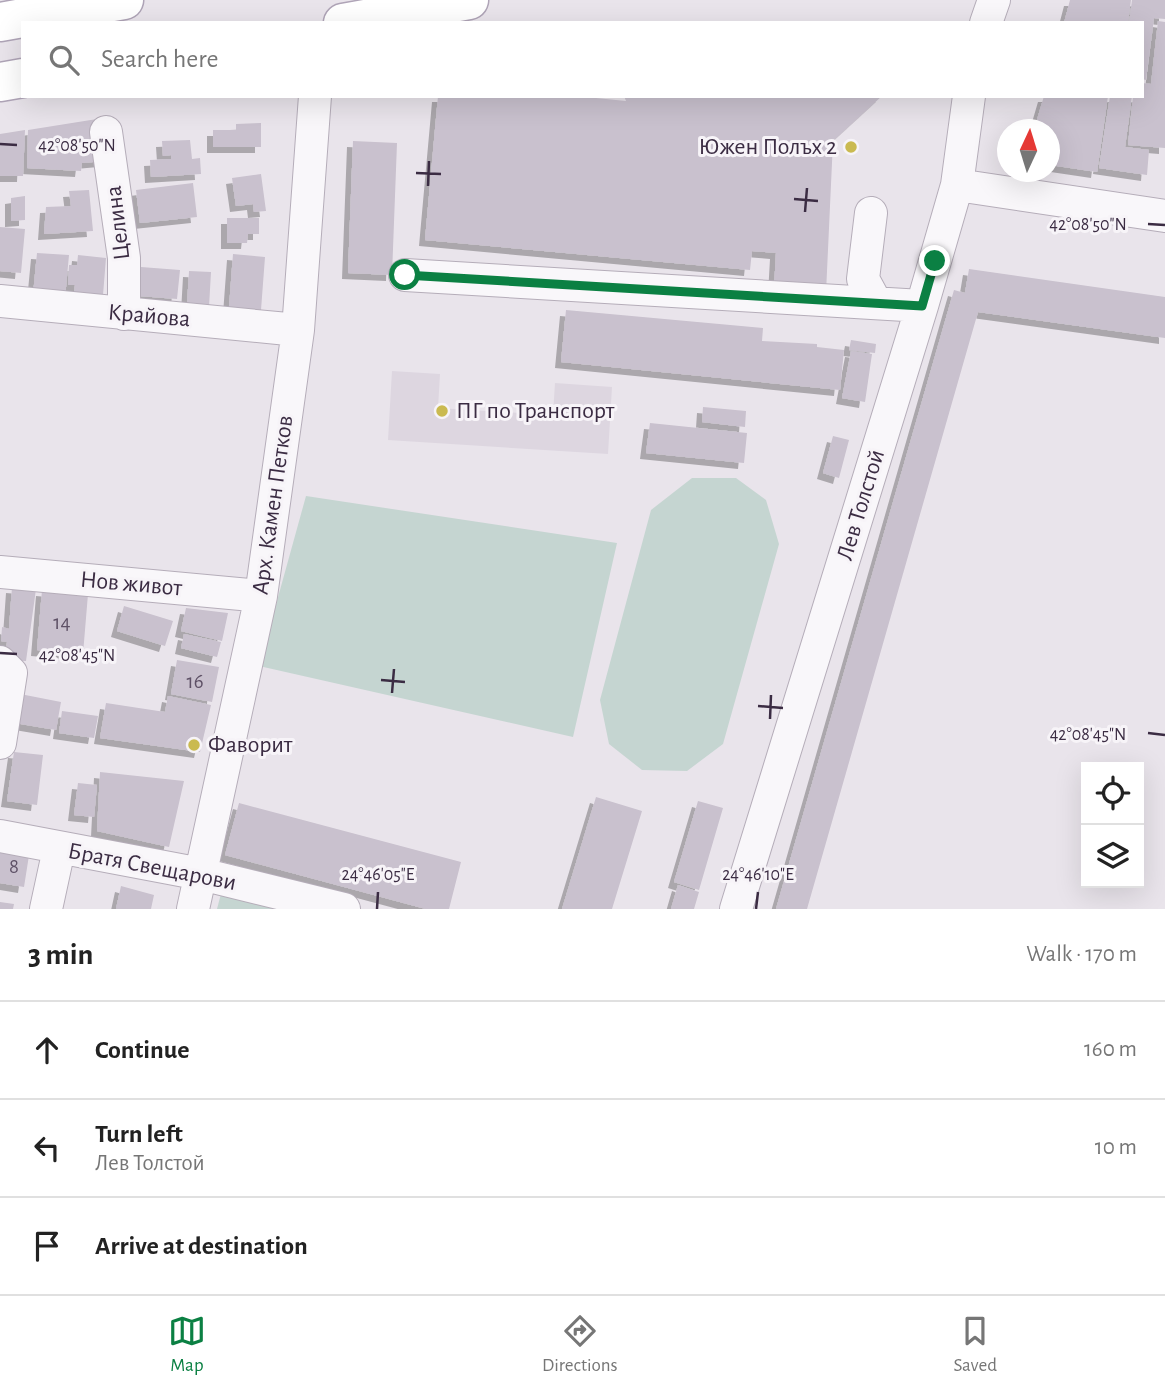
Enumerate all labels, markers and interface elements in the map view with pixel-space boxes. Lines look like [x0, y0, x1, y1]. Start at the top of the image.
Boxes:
search box [21, 21, 1144, 98]
icon: search [45, 41, 83, 79]
text: Search here [101, 46, 219, 72]
north arrow [997, 119, 1060, 182]
place label: Южен Полъх 2 [698, 135, 837, 159]
text: 42°08'50"N [38, 137, 116, 155]
marker: Южен Полъх 2 [843, 139, 859, 155]
street label: Целина [102, 184, 134, 262]
text: 42°08'50"N [1049, 216, 1127, 234]
route end [919, 245, 950, 276]
route start [389, 259, 420, 290]
street label: Крайова [107, 300, 191, 332]
place label: ПГ по Транспорт [456, 399, 615, 423]
marker: ПГ по Транспорт [434, 403, 450, 419]
street label: Арх. Камен Петков [249, 414, 297, 596]
street label: Лев Толстой [833, 447, 889, 563]
street label: Нов живот [79, 568, 183, 600]
house number: 14 [53, 612, 71, 633]
text: 42°08'45"N [39, 647, 115, 665]
house number: 16 [186, 671, 204, 692]
text: 42°08'45"N [1050, 726, 1126, 744]
place label: Фаворит [208, 733, 293, 757]
marker: Фаворит [186, 737, 202, 753]
map controls [1081, 762, 1144, 888]
button: locate [1081, 762, 1144, 825]
button: layers [1081, 825, 1144, 888]
street label: Братя Свещарови [66, 839, 238, 895]
house number: 8 [9, 856, 19, 877]
text: 24°46'05"E [342, 866, 415, 884]
text: 24°46'10"E [722, 866, 794, 884]
text: 3 min [28, 940, 93, 970]
text: Walk · 170 m [1026, 943, 1137, 966]
icon: ahead [28, 1031, 66, 1069]
text: Continue [95, 1037, 190, 1063]
text: 160 m [1084, 1038, 1137, 1061]
text: Turn left [95, 1121, 183, 1147]
icon: left [28, 1129, 66, 1167]
text: 10 m [1095, 1136, 1137, 1159]
text: Лев Толстой [95, 1152, 205, 1175]
icon: arrive [28, 1227, 66, 1265]
text: Arrive at destination [95, 1233, 308, 1259]
tab: Map [168, 1312, 206, 1377]
tab: Directions [542, 1312, 618, 1377]
tab: Saved [954, 1312, 997, 1377]

